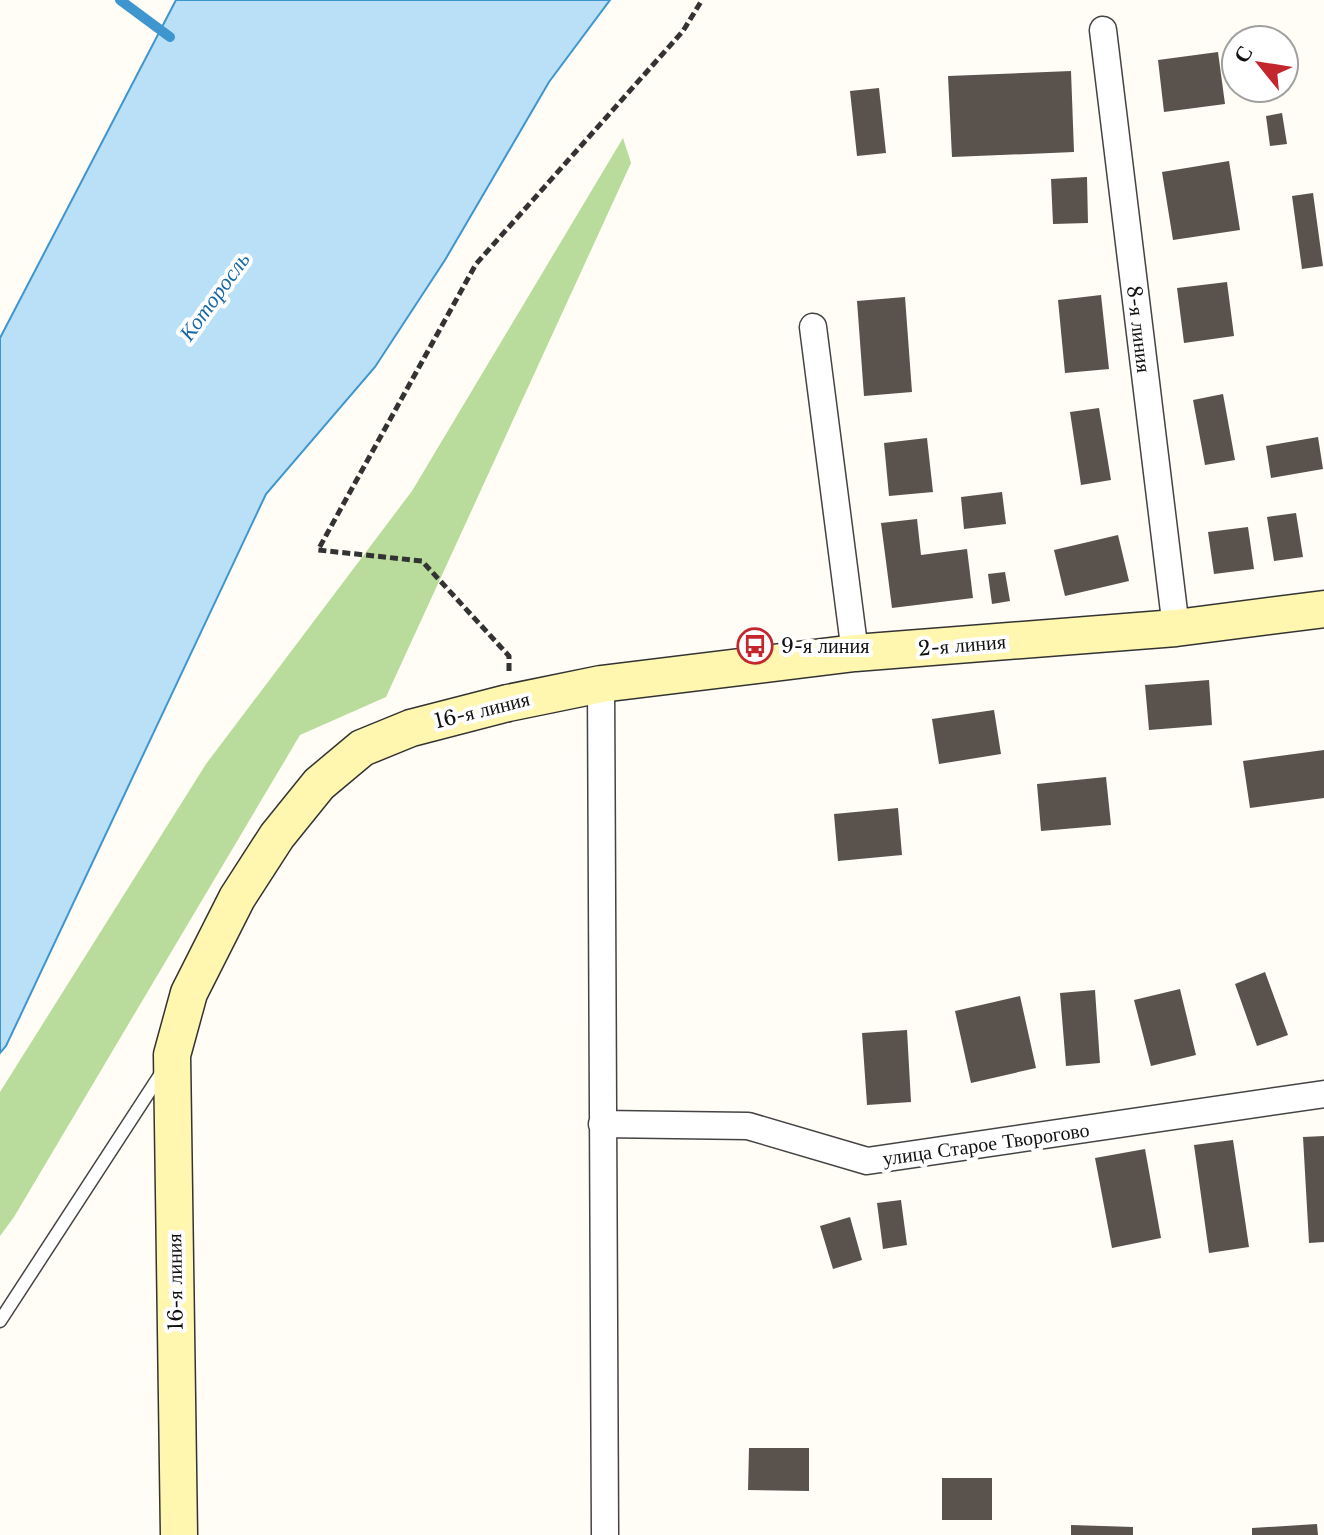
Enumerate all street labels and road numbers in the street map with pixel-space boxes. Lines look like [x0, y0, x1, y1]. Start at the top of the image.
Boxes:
street label: 8-я линия [1122, 284, 1156, 374]
street label: 2-я линия [917, 629, 1007, 661]
street label: 16-я линия [432, 687, 532, 733]
street label: улица Старое Творогово [881, 1118, 1091, 1170]
street label: 16-я линия [162, 1233, 188, 1331]

